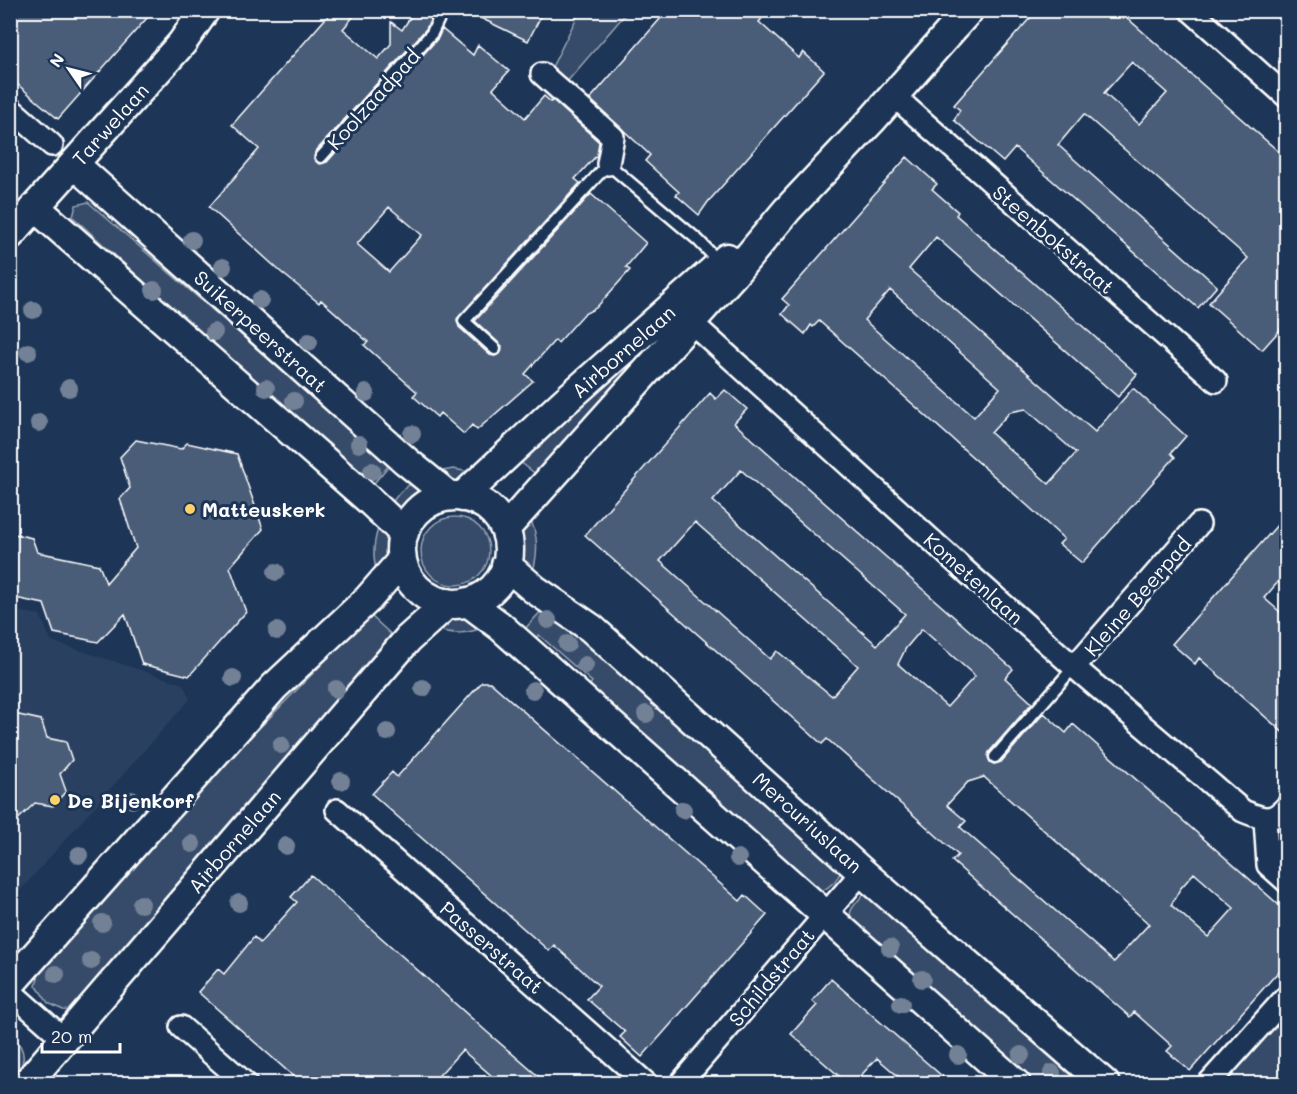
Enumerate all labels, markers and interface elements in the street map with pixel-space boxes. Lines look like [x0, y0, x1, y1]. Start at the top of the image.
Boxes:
north arrow [39, 39, 99, 99]
street label: Koolzaadpad [321, 43, 425, 155]
text: N [44, 49, 68, 71]
street label: Tarwelaan [66, 77, 154, 171]
street label: Steenbokstraat [988, 179, 1120, 299]
street label: Suikerpeerstraat [189, 264, 333, 398]
street label: Airbornelaan [566, 299, 680, 403]
place label: Matteuskerk [202, 496, 326, 522]
marker: Matteuskerk [183, 502, 197, 516]
street label: Kometenlaan [919, 526, 1029, 630]
street label: Kleine Beerpad [1078, 531, 1196, 661]
street label: Mercuriuslaan [748, 766, 868, 878]
street label: Airbornelaan [182, 784, 286, 898]
place label: De Bijenkorf [67, 787, 194, 813]
marker: De Bijenkorf [48, 793, 62, 807]
street label: Passerstraat [435, 895, 549, 999]
street label: Schildstraat [722, 923, 820, 1031]
scale bar [42, 1016, 120, 1054]
text: 20 m [51, 1024, 92, 1048]

